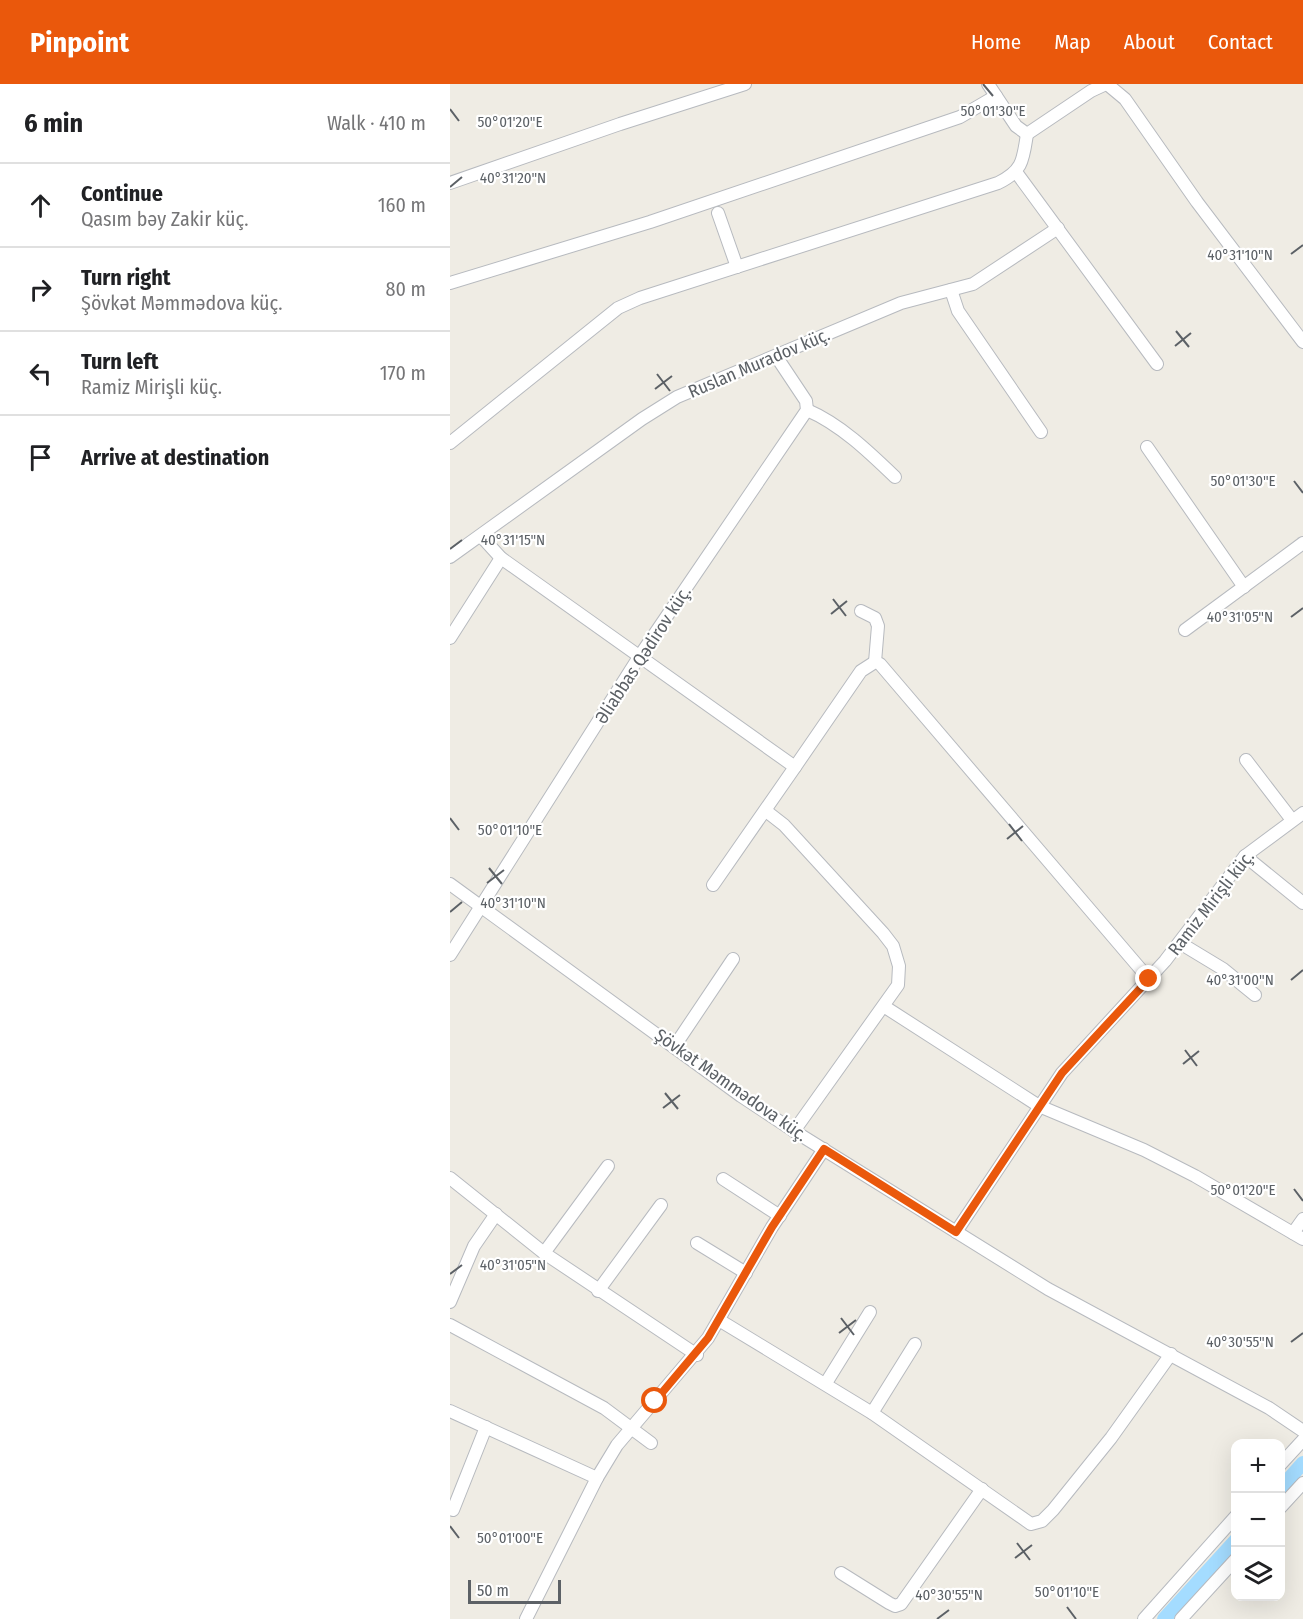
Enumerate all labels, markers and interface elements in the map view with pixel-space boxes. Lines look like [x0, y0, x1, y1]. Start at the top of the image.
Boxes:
text: Pinpoint [30, 26, 129, 59]
text: Home [971, 29, 1021, 55]
text: Map [1054, 29, 1091, 55]
text: About [1124, 29, 1175, 55]
text: Contact [1208, 29, 1273, 55]
text: 50°01'30"E [960, 102, 1026, 120]
text: 6 min [24, 108, 83, 139]
text: Walk · 410 m [327, 111, 426, 135]
text: 50°01'20"E [477, 113, 543, 131]
text: 40°31'20"N [480, 169, 546, 187]
text: Continue [81, 180, 163, 207]
icon: ahead [24, 189, 57, 222]
text: 160 m [378, 193, 426, 217]
text: Qasım bəy Zakir küç. [81, 207, 248, 231]
text: 40°31'10"N [1207, 246, 1273, 264]
text: Turn right [81, 264, 170, 291]
icon: right [24, 273, 57, 306]
text: 80 m [386, 277, 426, 301]
text: Şövkət Məmmədova küç. [81, 291, 283, 315]
street label: Ruslan Muradov küç. [685, 323, 833, 403]
text: Turn left [81, 348, 159, 375]
icon: left [24, 357, 57, 390]
text: 170 m [380, 361, 426, 385]
text: Ramiz Mirişli küç. [81, 375, 222, 399]
icon: arrive [24, 441, 57, 474]
text: Arrive at destination [81, 444, 269, 471]
text: 50°01'30"E [1210, 472, 1276, 490]
text: 40°31'15"N [481, 531, 545, 549]
street label: Əliabbas Qədirov küç. [590, 582, 696, 728]
text: 40°31'05"N [1207, 608, 1273, 626]
text: 50°01'10"E [478, 821, 542, 839]
street label: Ramiz Mirişli küç. [1163, 846, 1259, 960]
text: 40°31'10"N [480, 894, 546, 912]
route end [1135, 965, 1161, 991]
text: 40°31'00"N [1206, 971, 1274, 989]
street label: Şövkət Məmmədova küç. [650, 1024, 812, 1146]
text: 50°01'20"E [1210, 1181, 1276, 1199]
text: 40°31'05"N [480, 1256, 546, 1274]
text: 40°30'55"N [1206, 1333, 1274, 1351]
route start [641, 1387, 667, 1413]
map controls [1231, 1439, 1285, 1601]
button: + [1231, 1439, 1285, 1493]
button: − [1231, 1493, 1285, 1547]
text: 50°01'00"E [477, 1529, 543, 1547]
button: layers [1231, 1547, 1285, 1601]
scale bar [468, 1577, 561, 1604]
text: 50 m [477, 1581, 509, 1600]
text: 50°01'10"E [1035, 1583, 1099, 1601]
text: 40°30'55"N [915, 1586, 983, 1604]

